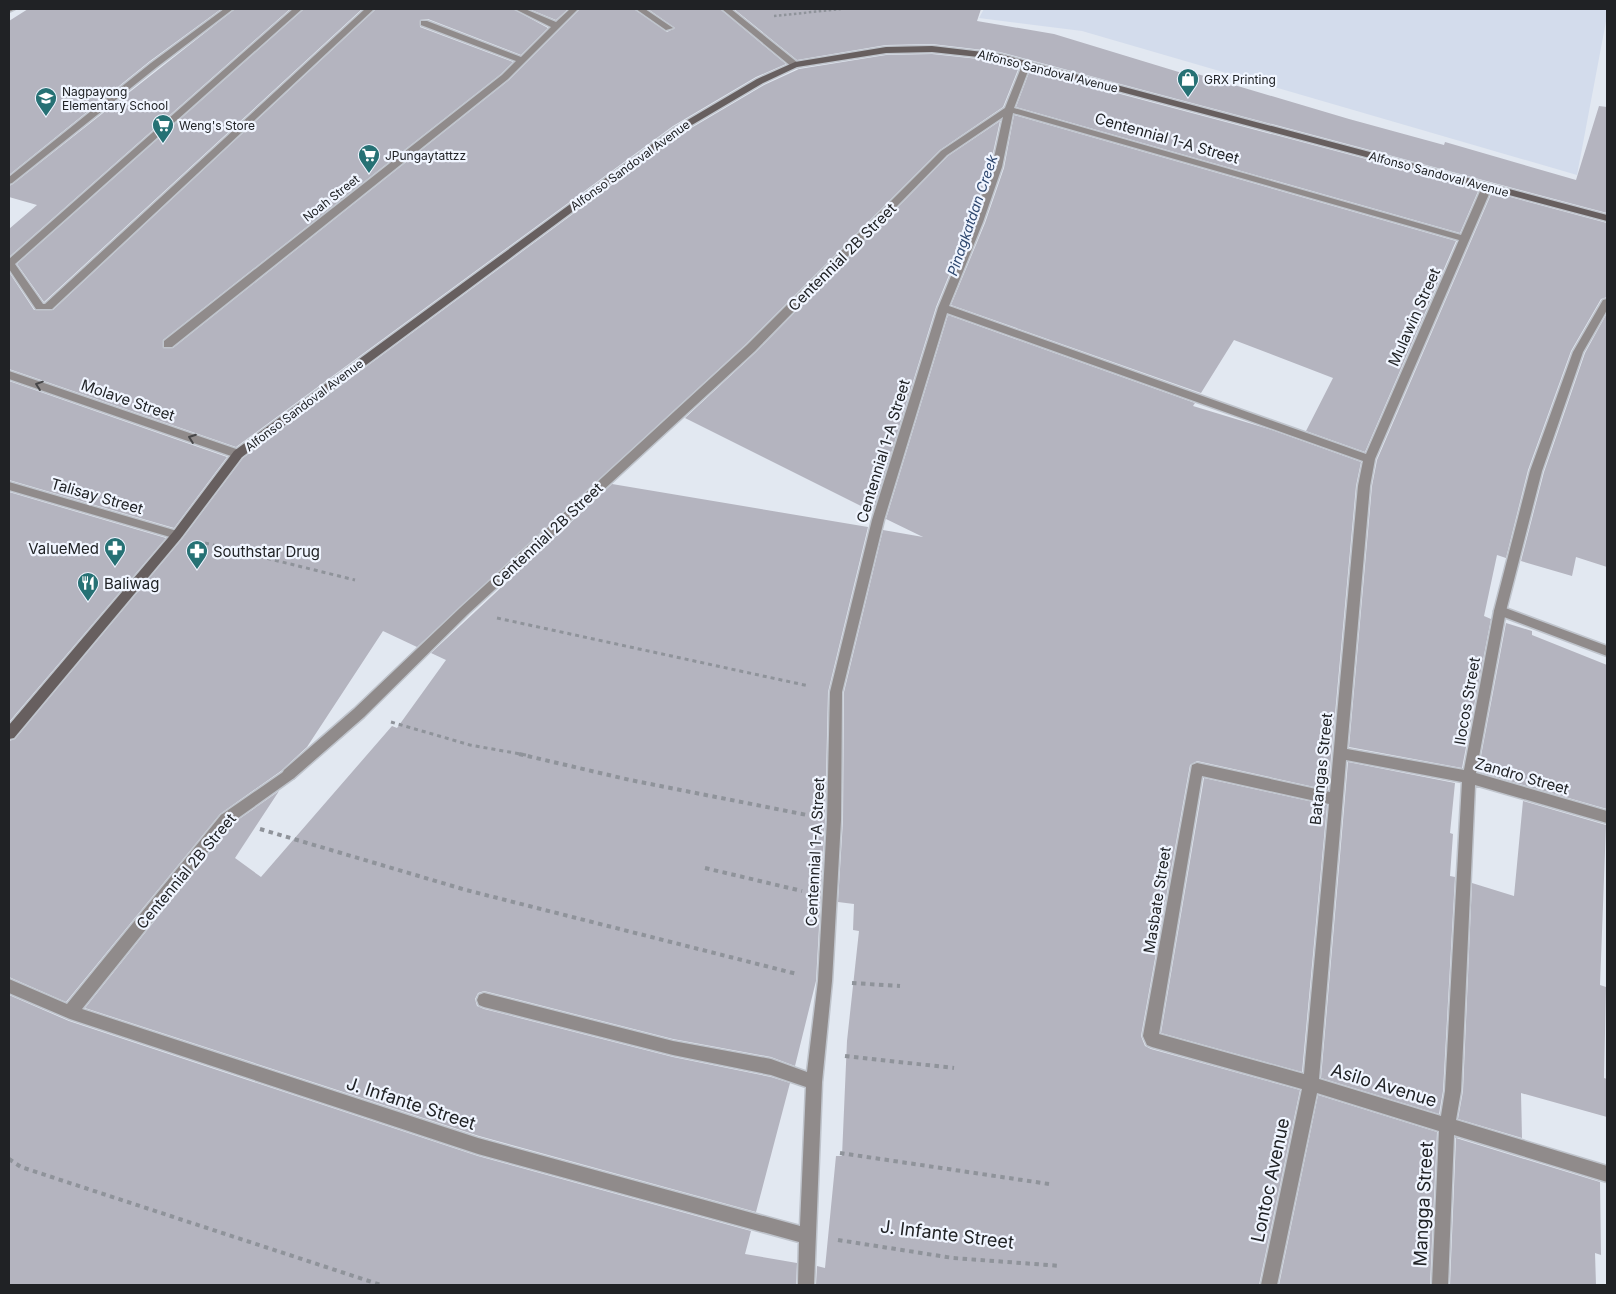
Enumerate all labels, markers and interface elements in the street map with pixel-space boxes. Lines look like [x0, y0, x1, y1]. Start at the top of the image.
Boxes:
street label: Alfonso Sandoval Avenue [976, 46, 1120, 96]
shop icon: GRX Printing [1176, 67, 1200, 98]
place label: GRX Printing [1204, 72, 1276, 87]
place label: Nagpayong Elementary School [62, 84, 168, 113]
school or university icon: Nagpayong Elementary School [34, 86, 58, 117]
street label: Centennial 1-A Street [1093, 108, 1241, 168]
supermarket icon: Weng's Store [151, 113, 175, 144]
street label: Alfonso Sandoval Avenue [567, 117, 693, 213]
place label: Weng's Store [179, 118, 255, 133]
supermarket icon: JPungaytattzz [357, 143, 381, 174]
place label: JPungaytattzz [385, 148, 466, 163]
street label: Alfonso Sandoval Avenue [1367, 148, 1511, 200]
water label: Pinagkatdan Creek [943, 152, 1001, 278]
street label: Noah Street [300, 171, 362, 225]
street label: Centennial 2B Street [784, 199, 900, 315]
street label: Mulawin Street [1384, 265, 1444, 369]
street label: Alfonso Sandoval Avenue [242, 356, 366, 454]
street label: Molave Street [79, 375, 177, 425]
street label: Centennial 1-A Street [852, 377, 914, 525]
one-way arrow [35, 380, 43, 390]
one-way arrow [188, 434, 197, 444]
street label: Talisay Street [49, 474, 146, 518]
street label: Centennial 2B Street [487, 478, 607, 591]
pharmacy icon: ValueMed [103, 536, 127, 567]
place label: ValueMed [28, 539, 99, 558]
pharmacy icon: Southstar Drug [185, 539, 209, 570]
place label: Southstar Drug [213, 542, 320, 561]
restaurant icon: Baliwag [76, 571, 100, 602]
place label: Baliwag [104, 574, 159, 593]
street label: Ilocos Street [1450, 656, 1484, 746]
street label: Batangas Street [1306, 712, 1336, 826]
street label: Zandro Street [1473, 754, 1571, 799]
street label: Centennial 1-A Street [802, 777, 828, 927]
street label: Centennial 2B Street [132, 809, 240, 933]
street label: Masbate Street [1139, 845, 1175, 955]
street label: Asilo Avenue [1328, 1059, 1440, 1111]
street label: J. Infante Street [344, 1072, 478, 1134]
street label: Lontoc Avenue [1247, 1116, 1293, 1244]
street label: Mangga Street [1409, 1141, 1437, 1267]
street label: J. Infante Street [879, 1215, 1015, 1253]

